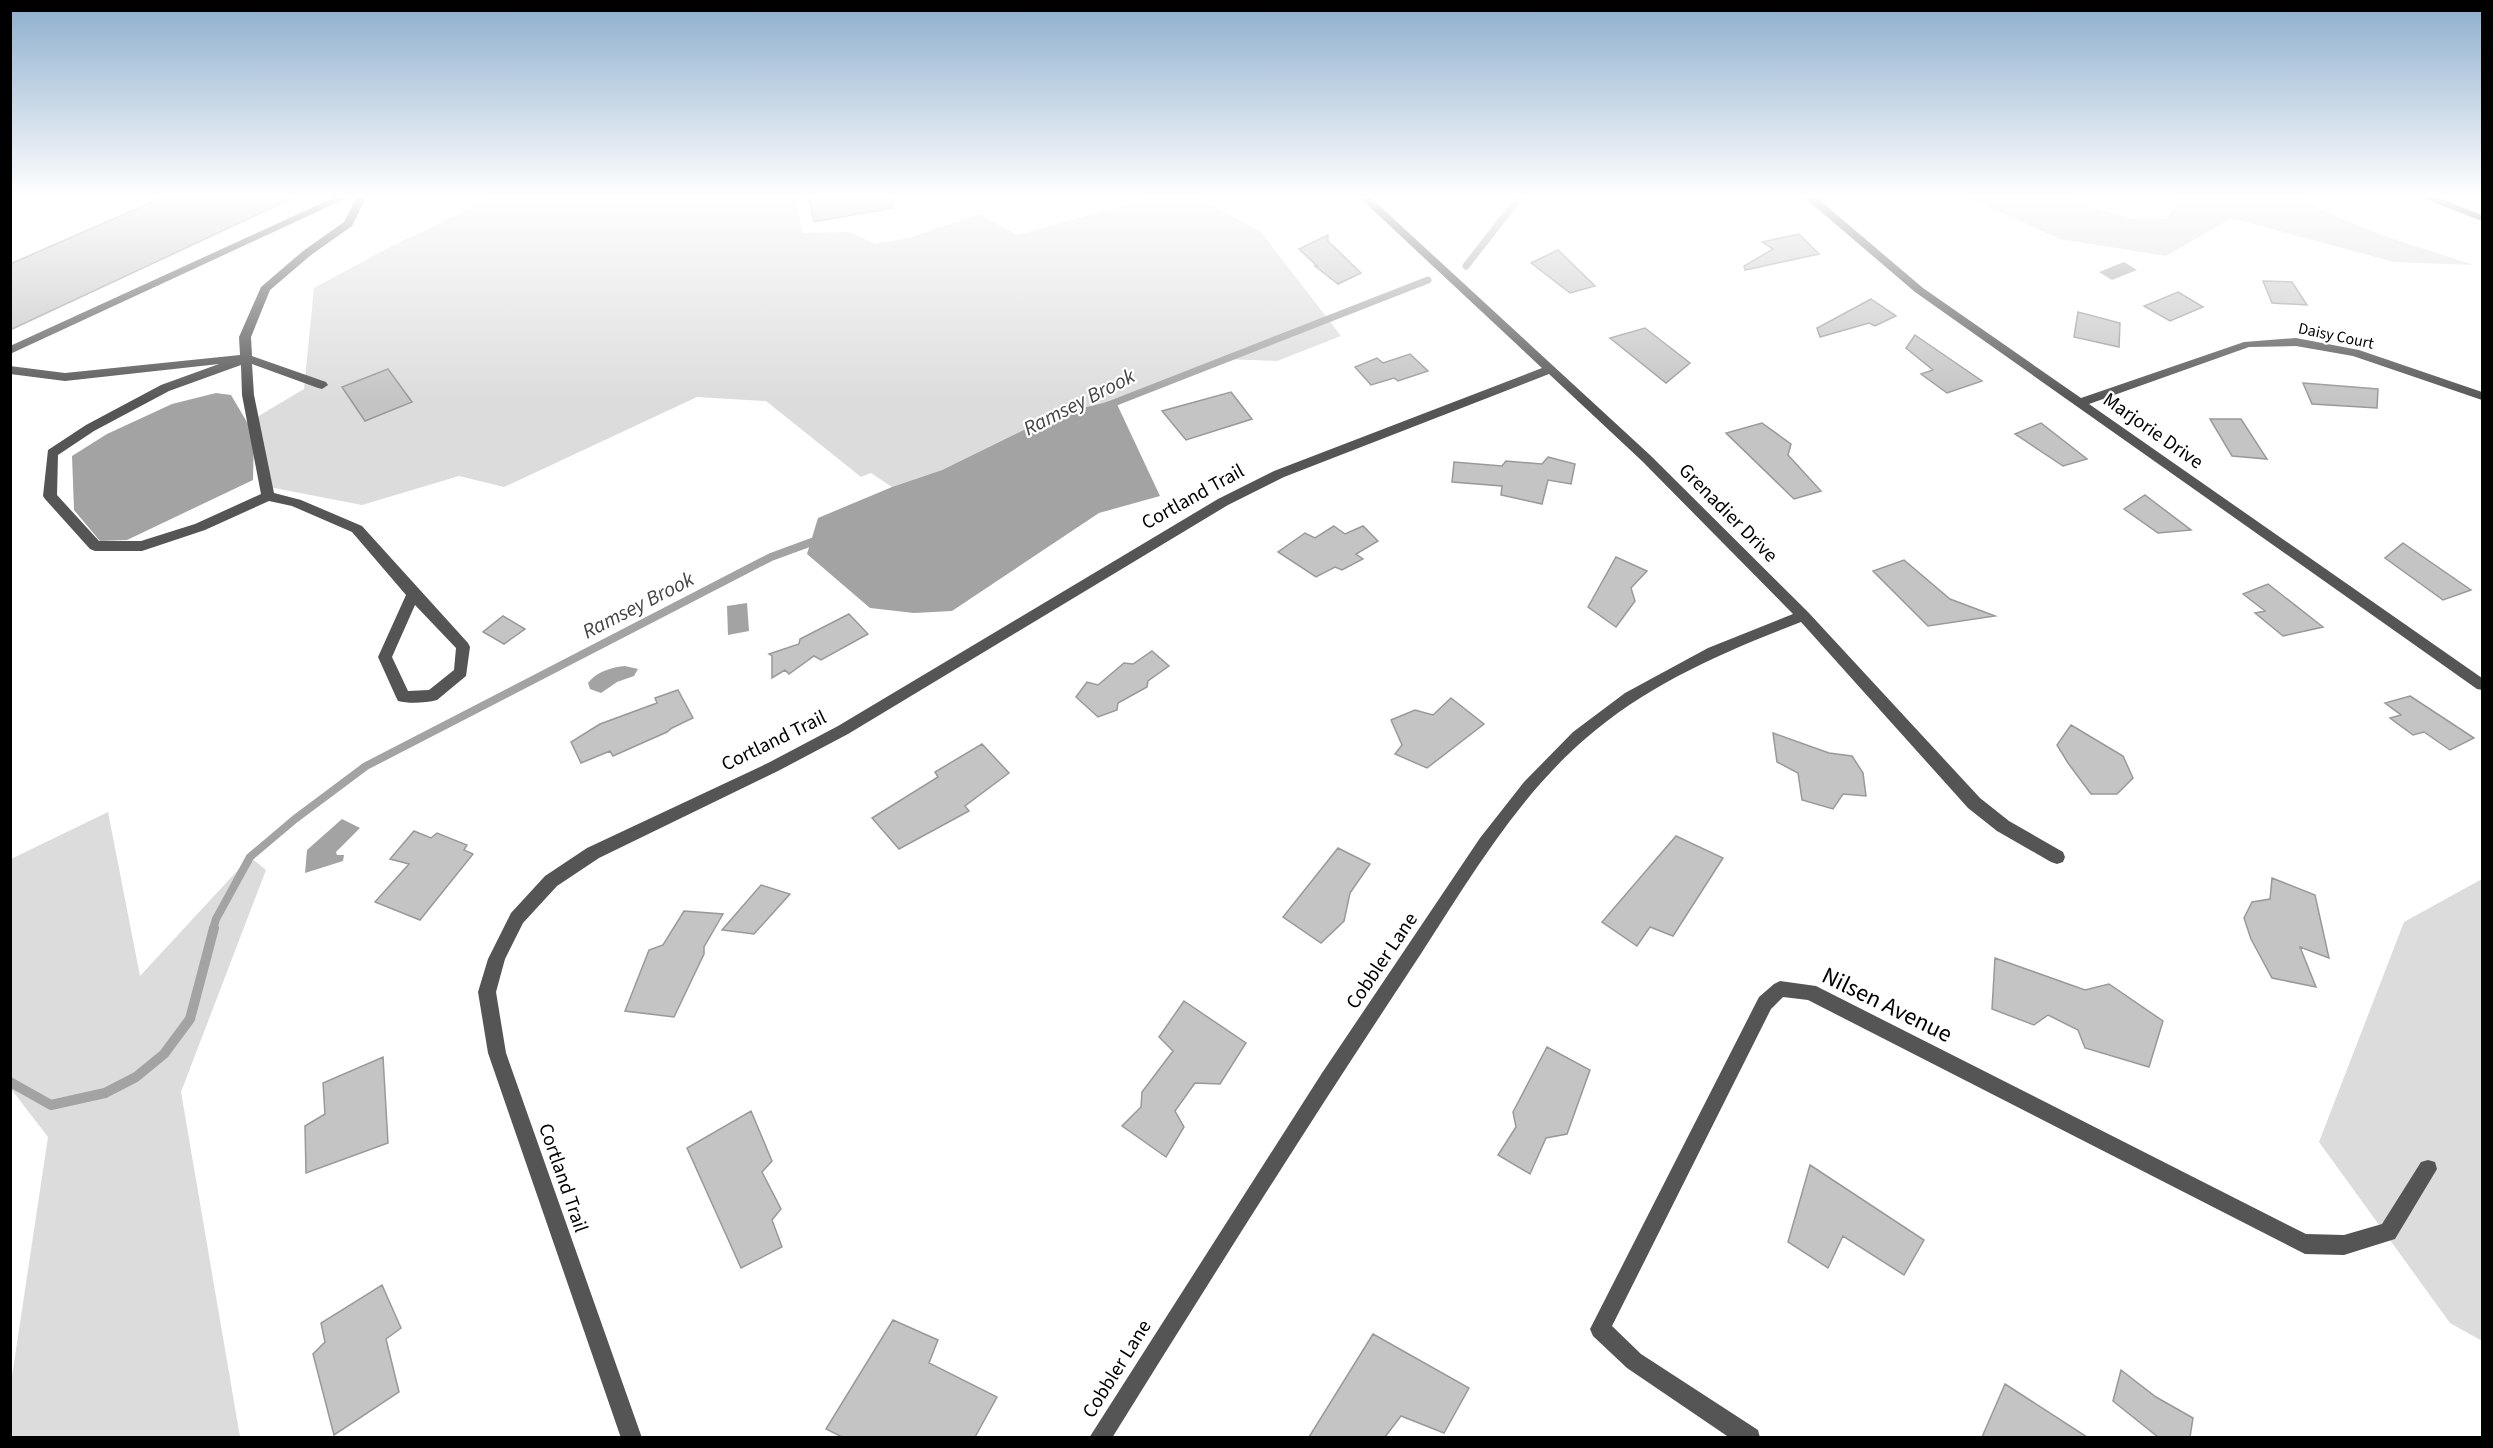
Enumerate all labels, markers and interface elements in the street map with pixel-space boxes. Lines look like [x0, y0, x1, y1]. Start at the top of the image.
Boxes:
street label: Daisy Court [2296, 317, 2376, 355]
water label: Ramsey Brook [1018, 361, 1141, 443]
street label: Marjorie Drive [2097, 386, 2209, 476]
street label: Cortland Trail [1137, 457, 1249, 537]
street label: Grenadier Drive [1672, 457, 1784, 569]
water label: Ramsey Brook [577, 564, 700, 646]
street label: Cortland Trail [717, 704, 831, 778]
street label: Cobbler Lane [1339, 907, 1425, 1015]
street label: Nilsen Avenue [1816, 958, 1958, 1052]
street label: Cortland Trail [531, 1120, 595, 1236]
street label: Cobbler Lane [1076, 1314, 1158, 1423]

